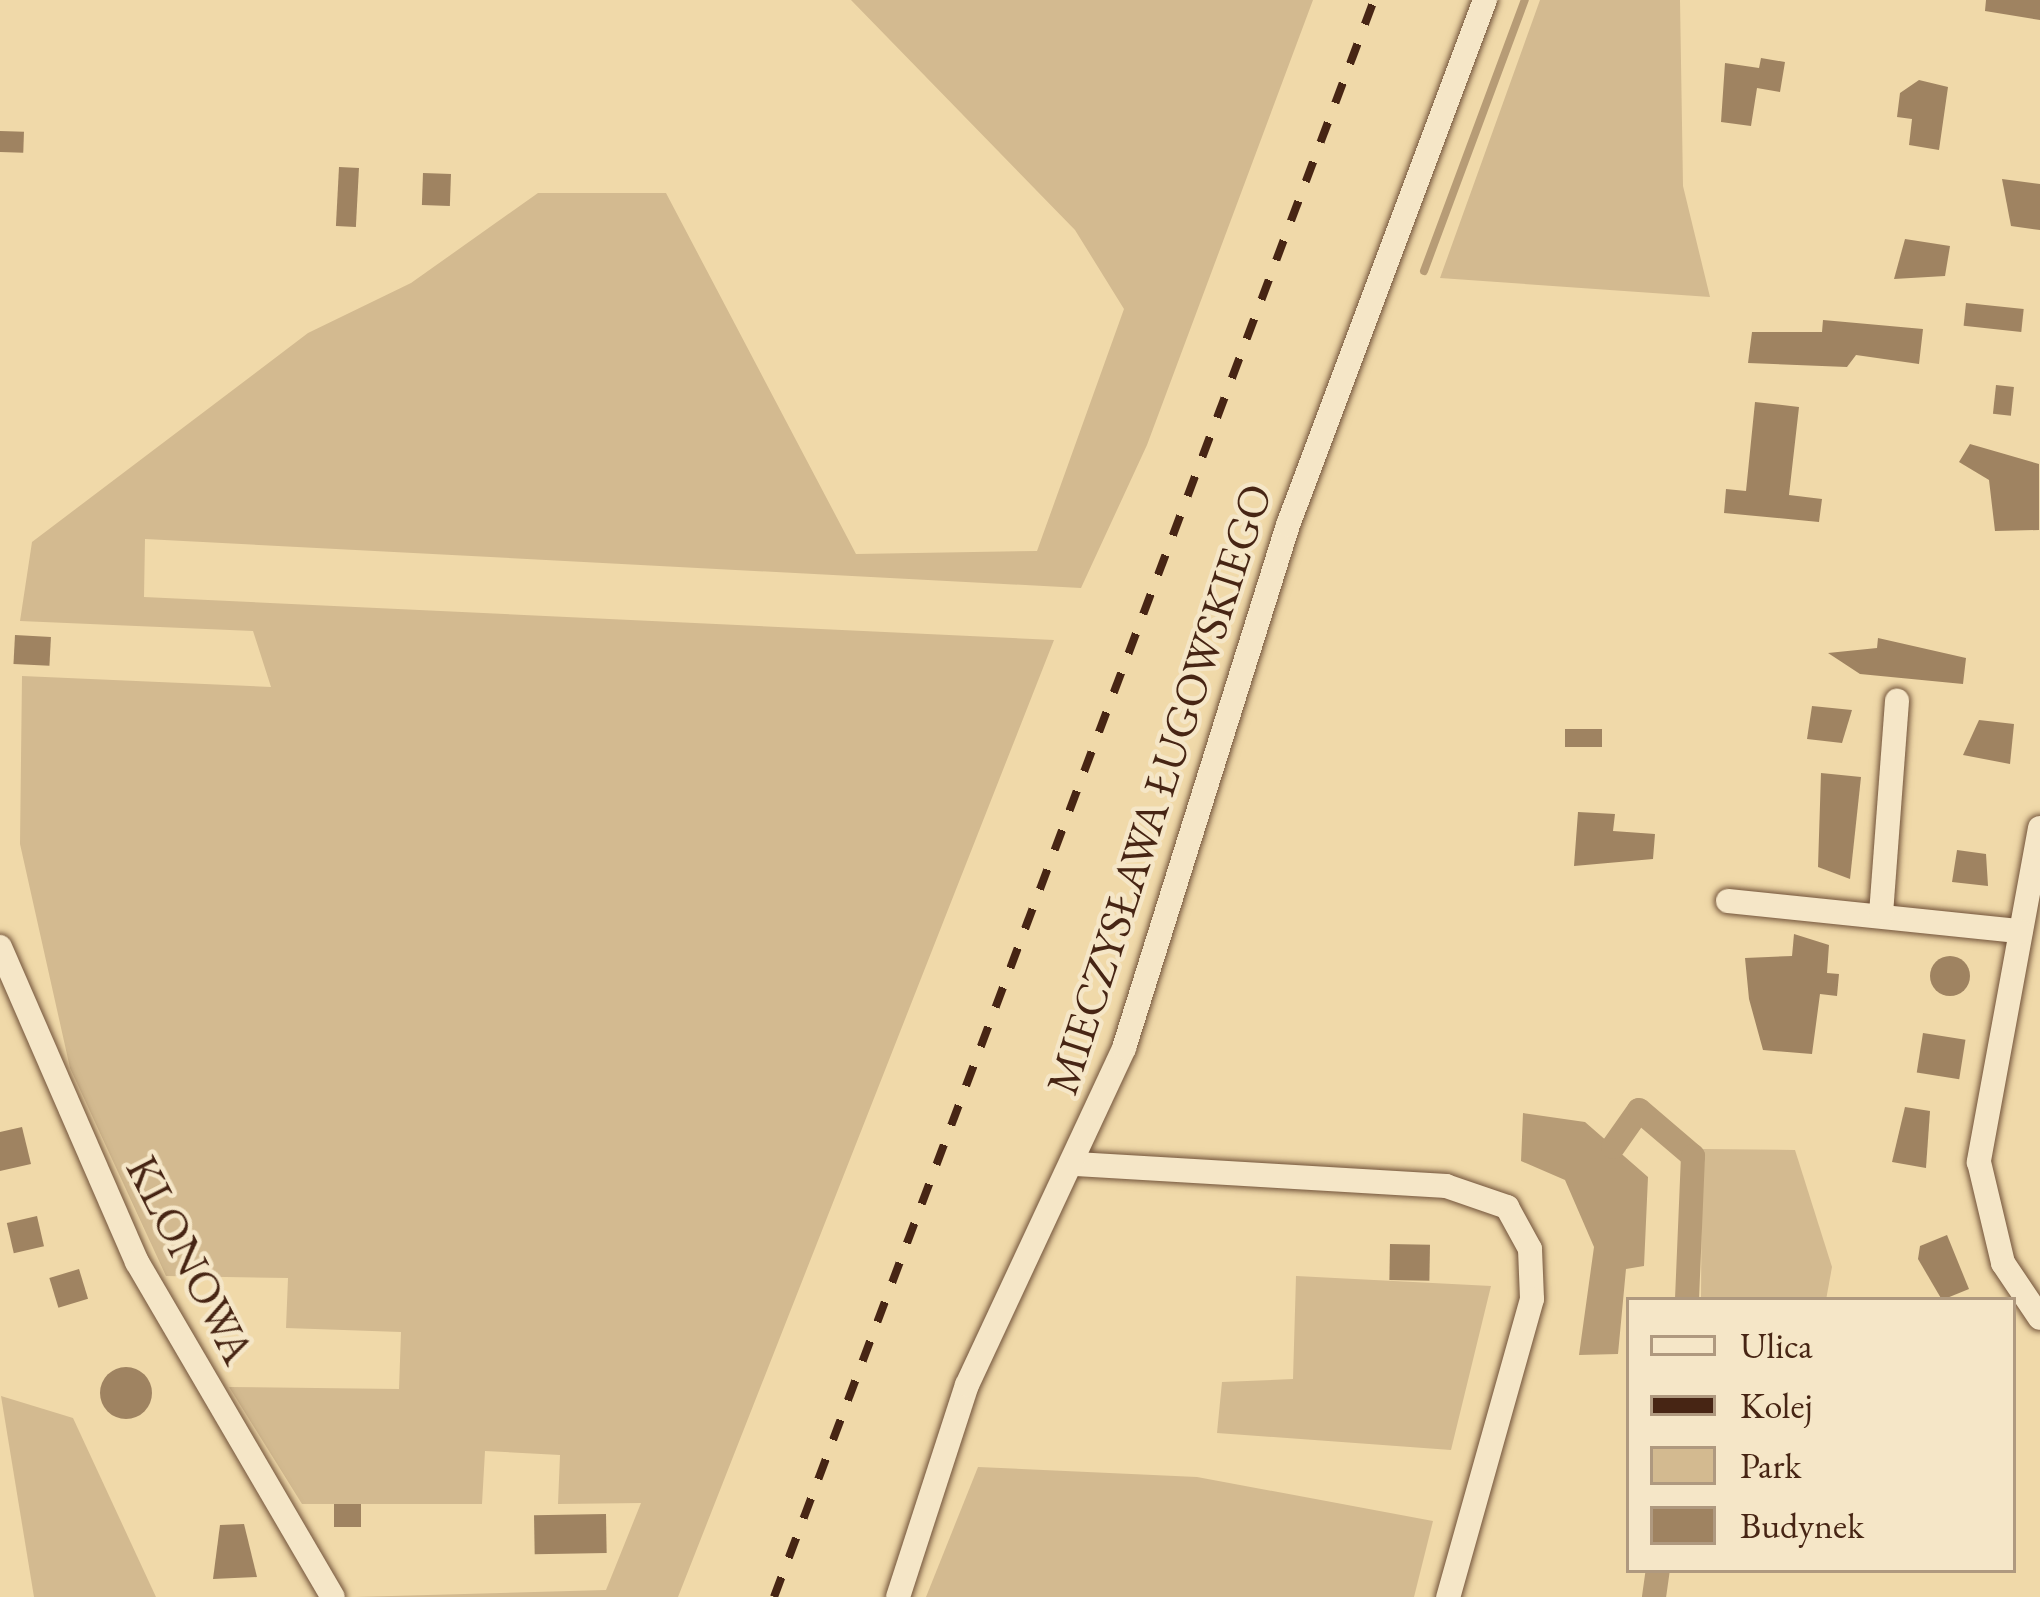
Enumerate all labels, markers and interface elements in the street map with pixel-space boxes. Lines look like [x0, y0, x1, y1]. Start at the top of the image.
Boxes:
street label: MIECZYSŁAWA ŁUGOWSKIEGO [1035, 477, 1283, 1101]
street label: KLONOWA [115, 1147, 265, 1373]
legend [1626, 1297, 2016, 1573]
text: Ulica [1740, 1322, 1813, 1369]
text: Kolej [1740, 1382, 1813, 1429]
text: Park [1740, 1442, 1801, 1489]
text: Budynek [1740, 1502, 1864, 1549]

